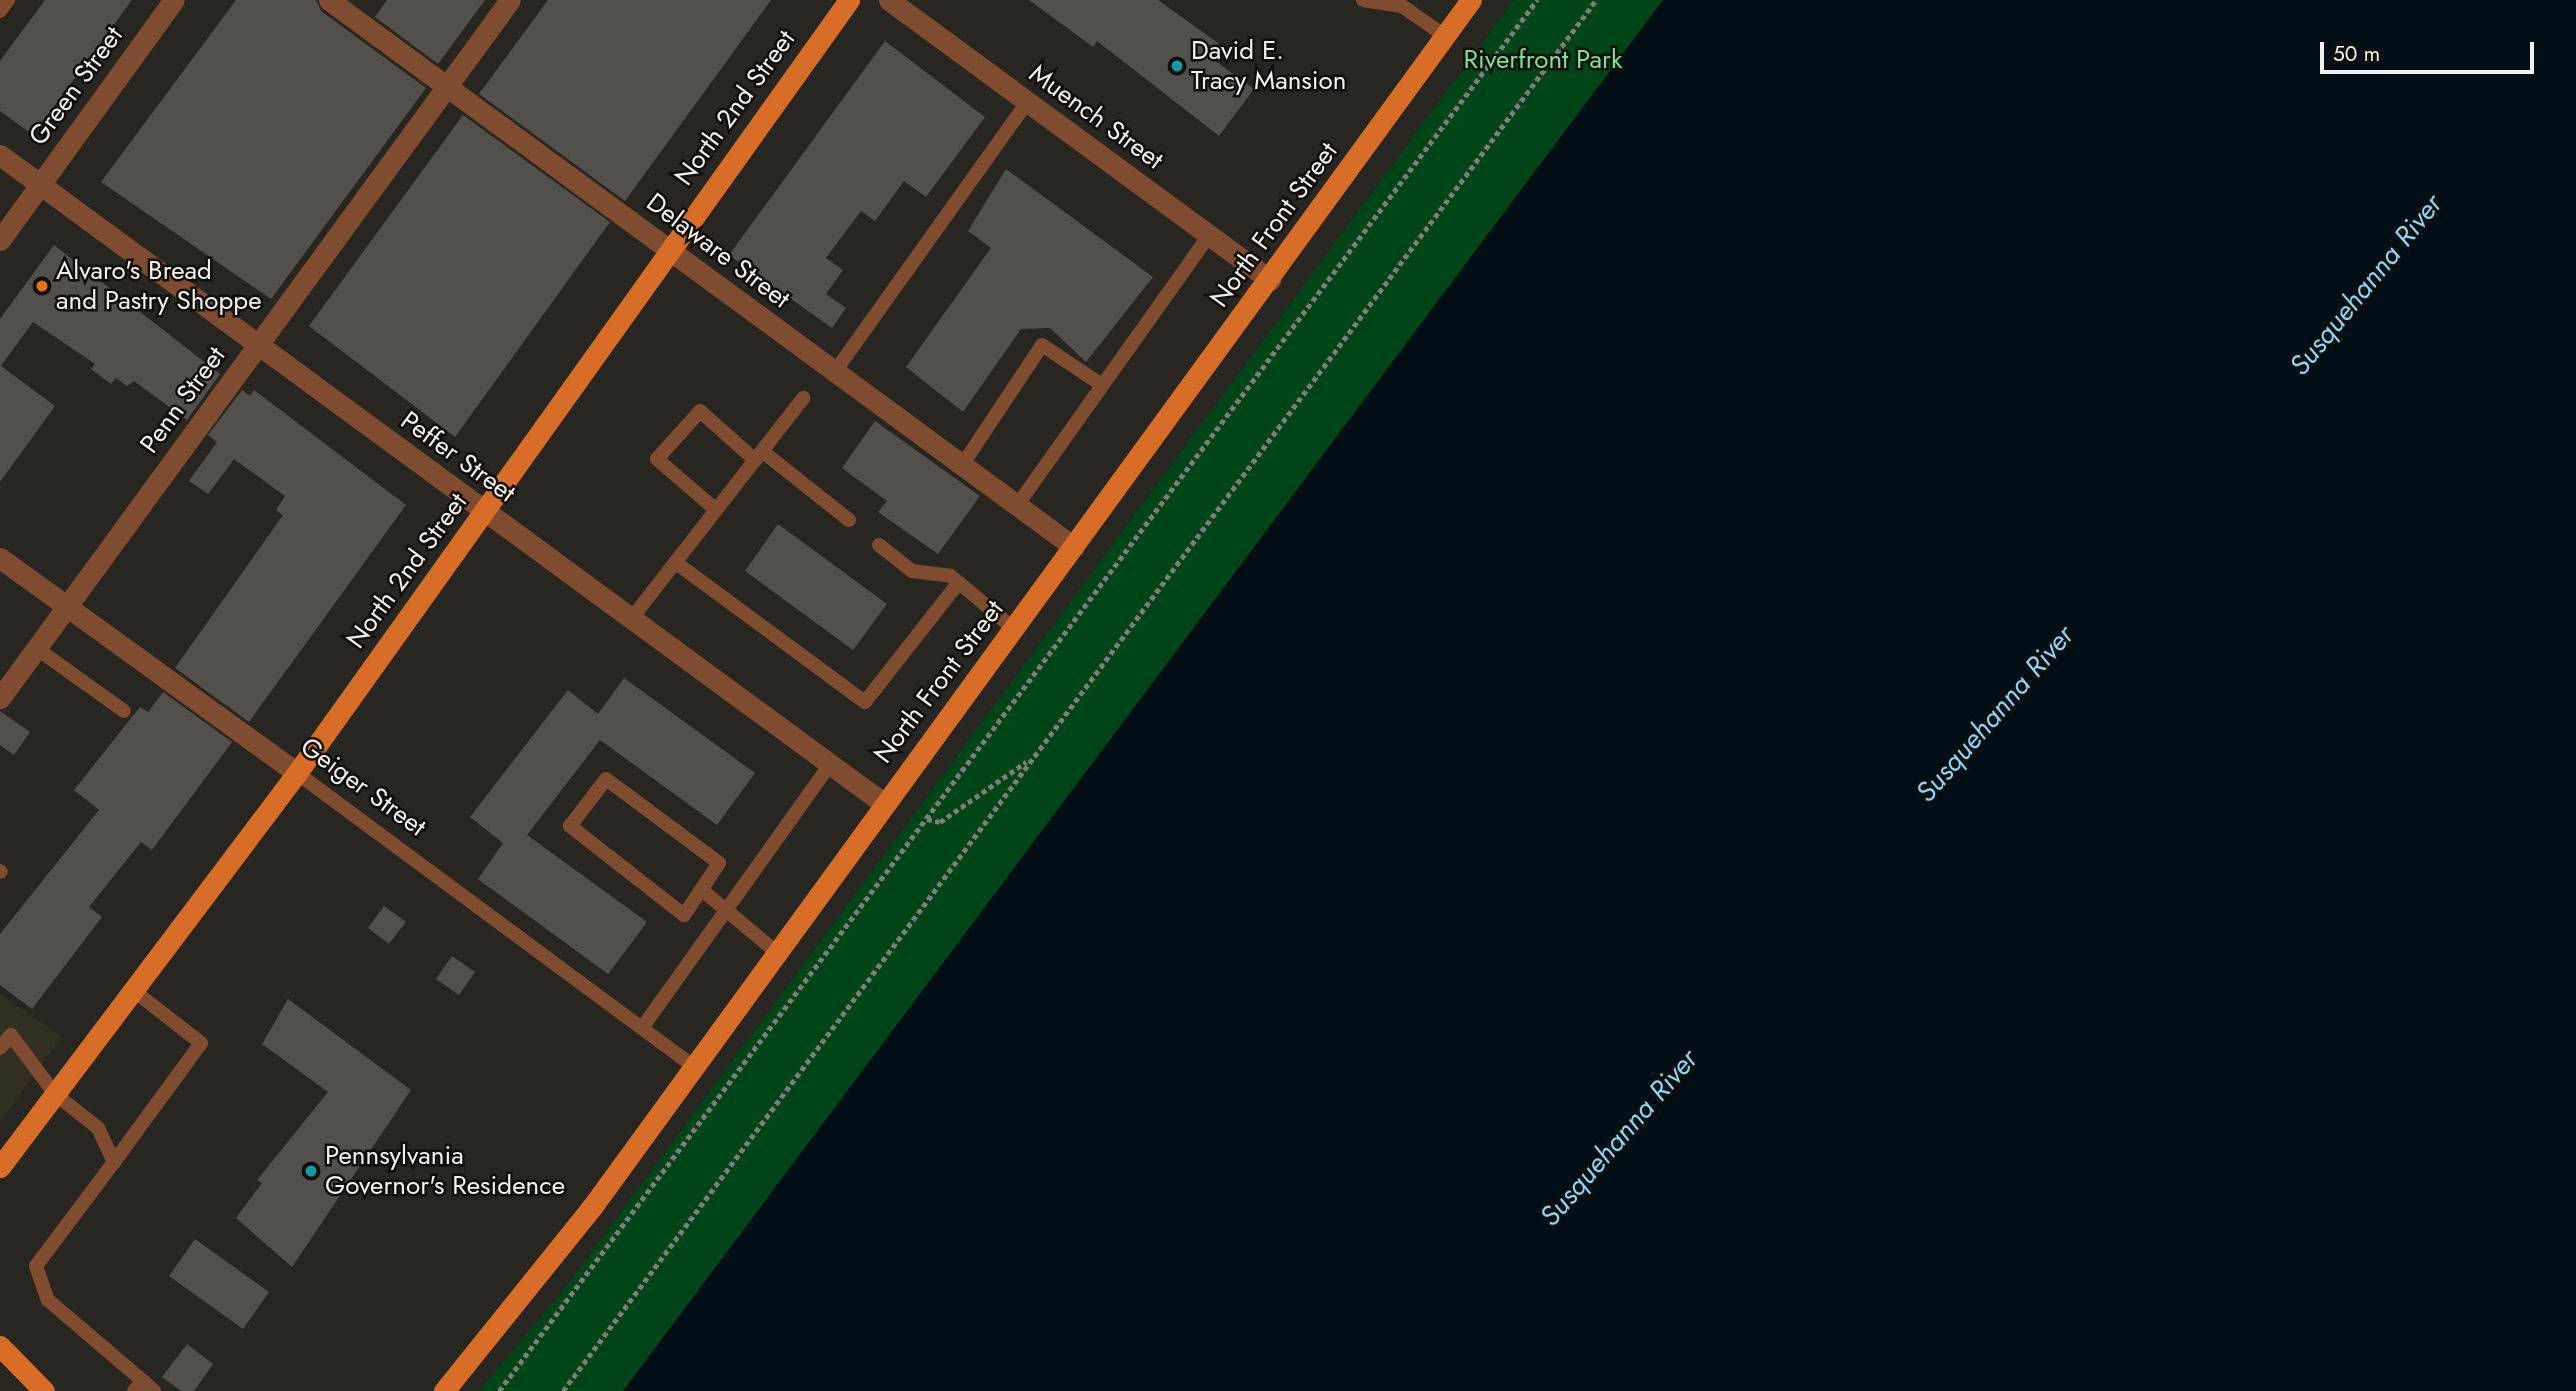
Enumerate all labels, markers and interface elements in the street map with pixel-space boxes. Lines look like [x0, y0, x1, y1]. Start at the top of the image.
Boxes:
street label: Green Street [23, 21, 129, 151]
street label: North 2nd Street [668, 24, 802, 192]
scale bar [2324, 28, 2538, 72]
place label: David E. Tracy Mansion [1191, 35, 1346, 96]
text: 50 m [2333, 39, 2380, 69]
park label: Riverfront Park [1464, 44, 1622, 76]
street label: Muench Street [1023, 58, 1169, 176]
marker: David E. Tracy Mansion [1169, 58, 1185, 74]
street label: North Front Street [1204, 137, 1344, 313]
street label: Delaware Street [640, 187, 796, 315]
water label: Susquehanna River [2283, 188, 2449, 382]
place label: Alvaro's Bread and Pastry Shoppe [56, 255, 262, 316]
marker: Alvaro's Bread and Pastry Shoppe [34, 278, 50, 294]
street label: Penn Street [134, 341, 232, 459]
street label: Peffer Street [395, 405, 521, 509]
street label: North 2nd Street [340, 487, 474, 655]
street label: North Front Street [868, 594, 1010, 770]
water label: Susquehanna River [1909, 619, 2081, 809]
street label: Geiger Street [294, 731, 432, 843]
water label: Susquehanna River [1533, 1043, 1705, 1233]
place label: Pennsylvania Governor's Residence [325, 1140, 565, 1202]
marker: Pennsylvania Governor's Residence [303, 1163, 319, 1179]

